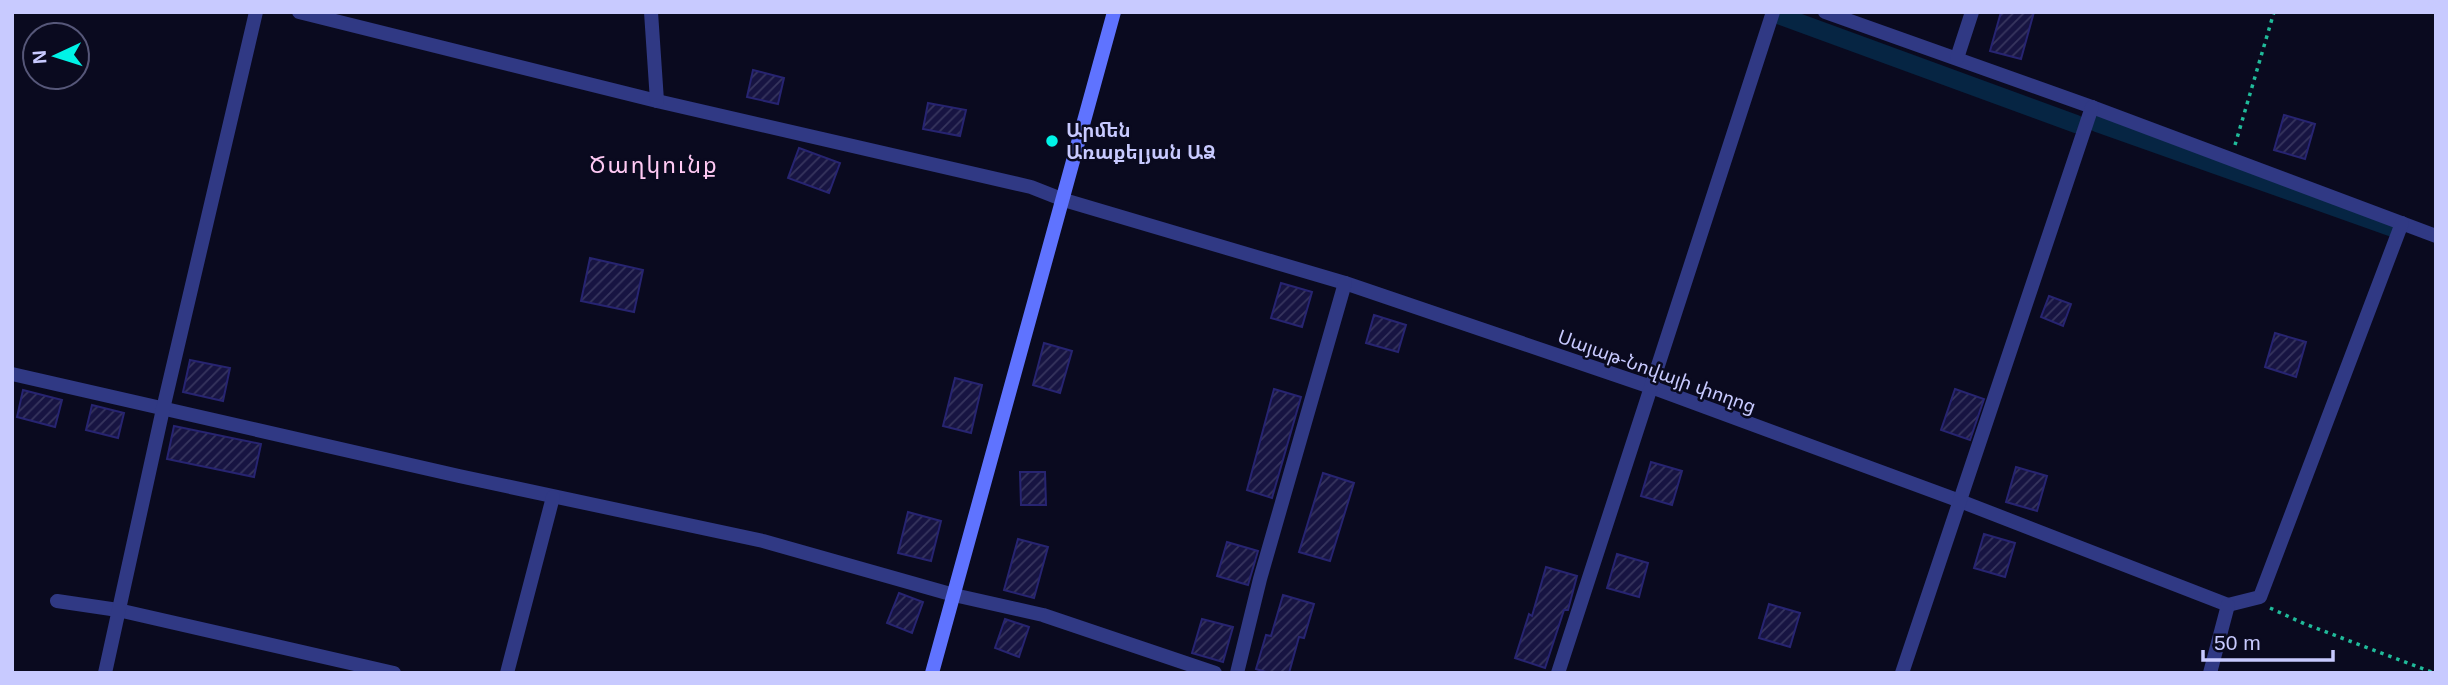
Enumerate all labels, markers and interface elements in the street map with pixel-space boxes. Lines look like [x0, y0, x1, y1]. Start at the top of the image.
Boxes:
north arrow [21, 21, 91, 91]
text: N [29, 50, 50, 65]
place label: Արմեն Առաքելյան ԱՁ [1066, 120, 1216, 164]
marker: Արմեն Առաքելյան ԱՁ [1044, 133, 1060, 149]
district label: Ծաղկունք [589, 152, 719, 179]
street label: Սայաթ-Նովայի փողոց [1555, 326, 1759, 418]
scale bar [2203, 618, 2332, 662]
text: 50 m [2214, 631, 2261, 654]

